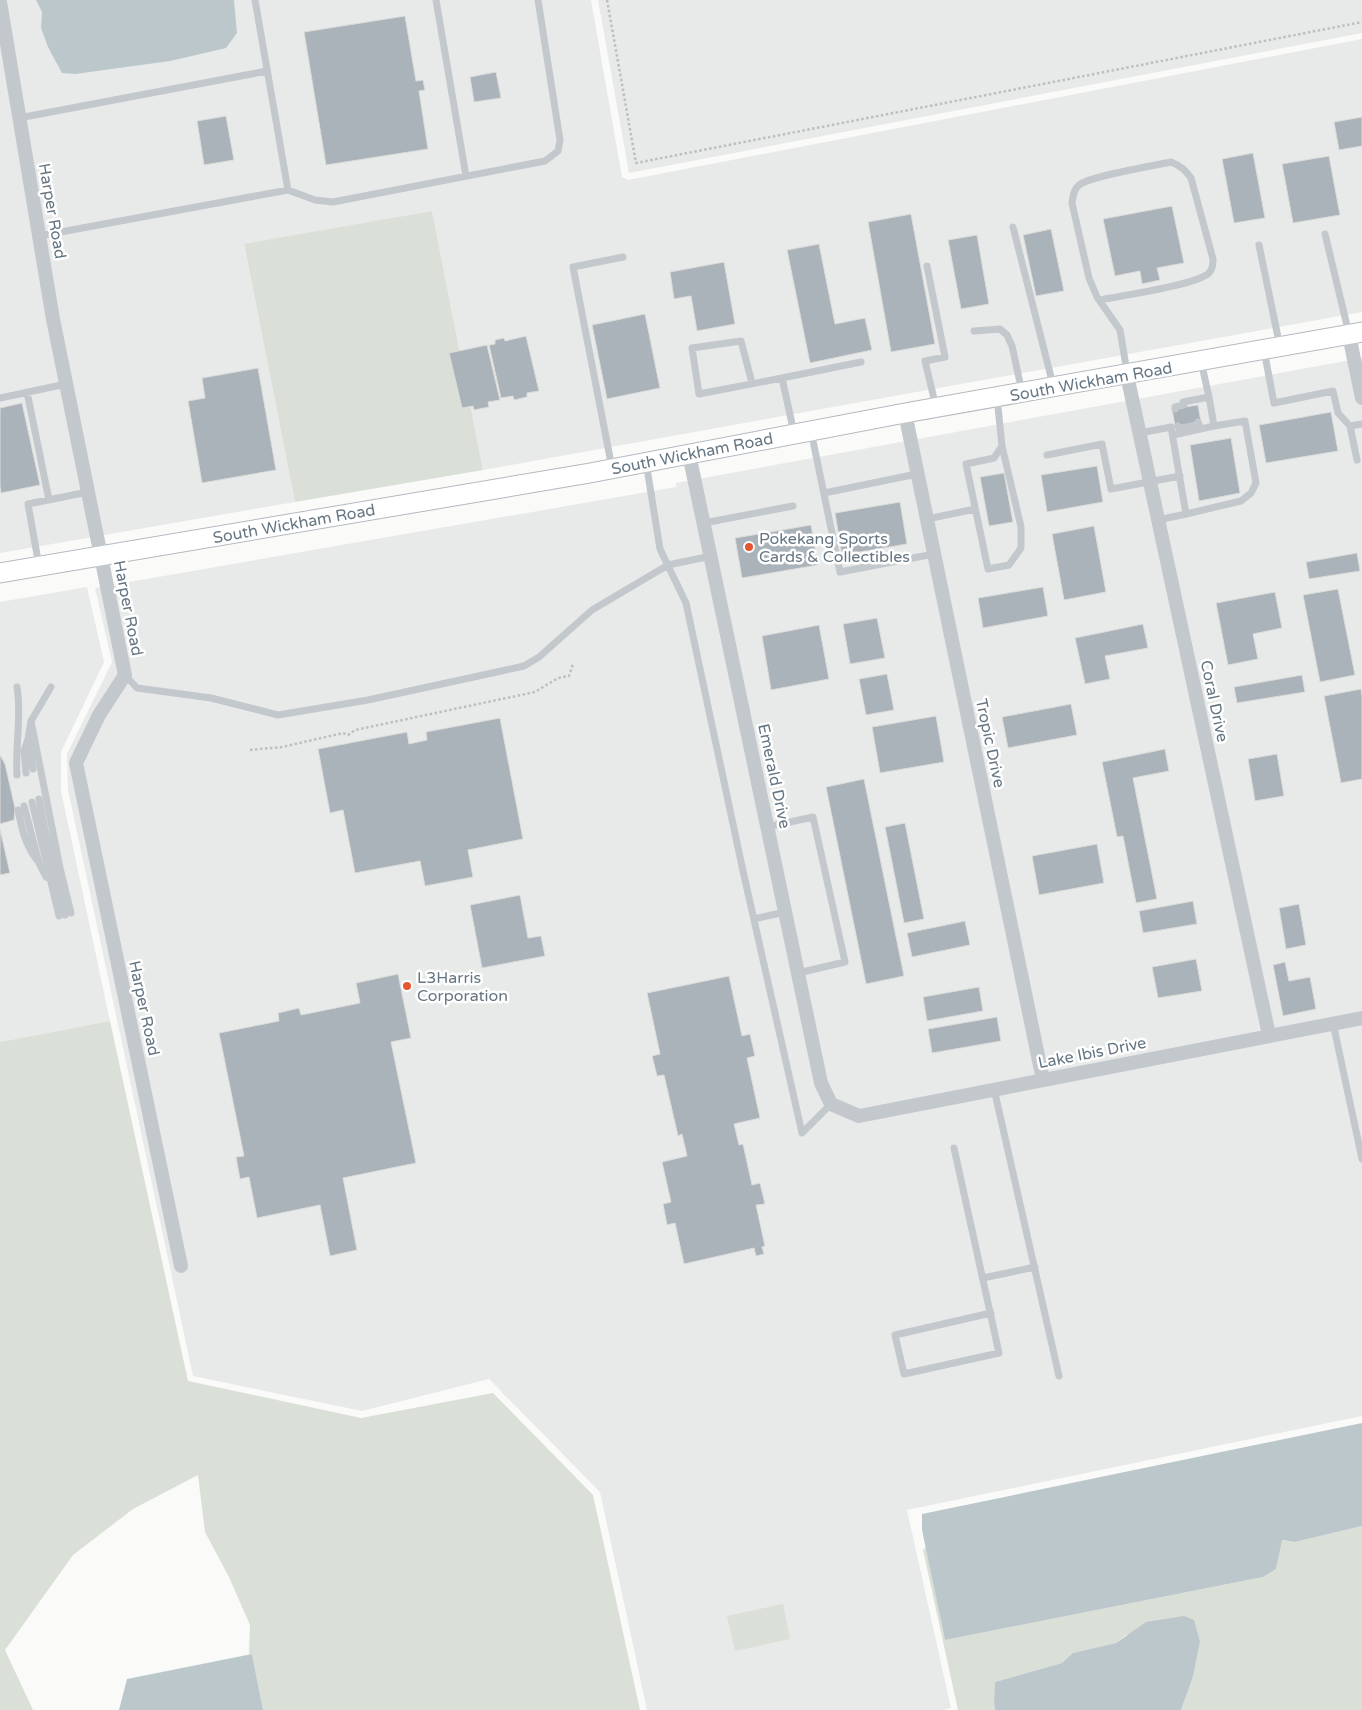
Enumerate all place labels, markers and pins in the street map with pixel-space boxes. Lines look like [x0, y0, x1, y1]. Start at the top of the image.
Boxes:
place label: Pokekang Sports Cards & Collectibles [759, 529, 910, 567]
marker: Pokekang Sports Cards & Collectibles [743, 541, 755, 553]
place label: L3Harris Corporation [417, 968, 508, 1006]
marker: L3Harris Corporation [401, 980, 413, 992]

